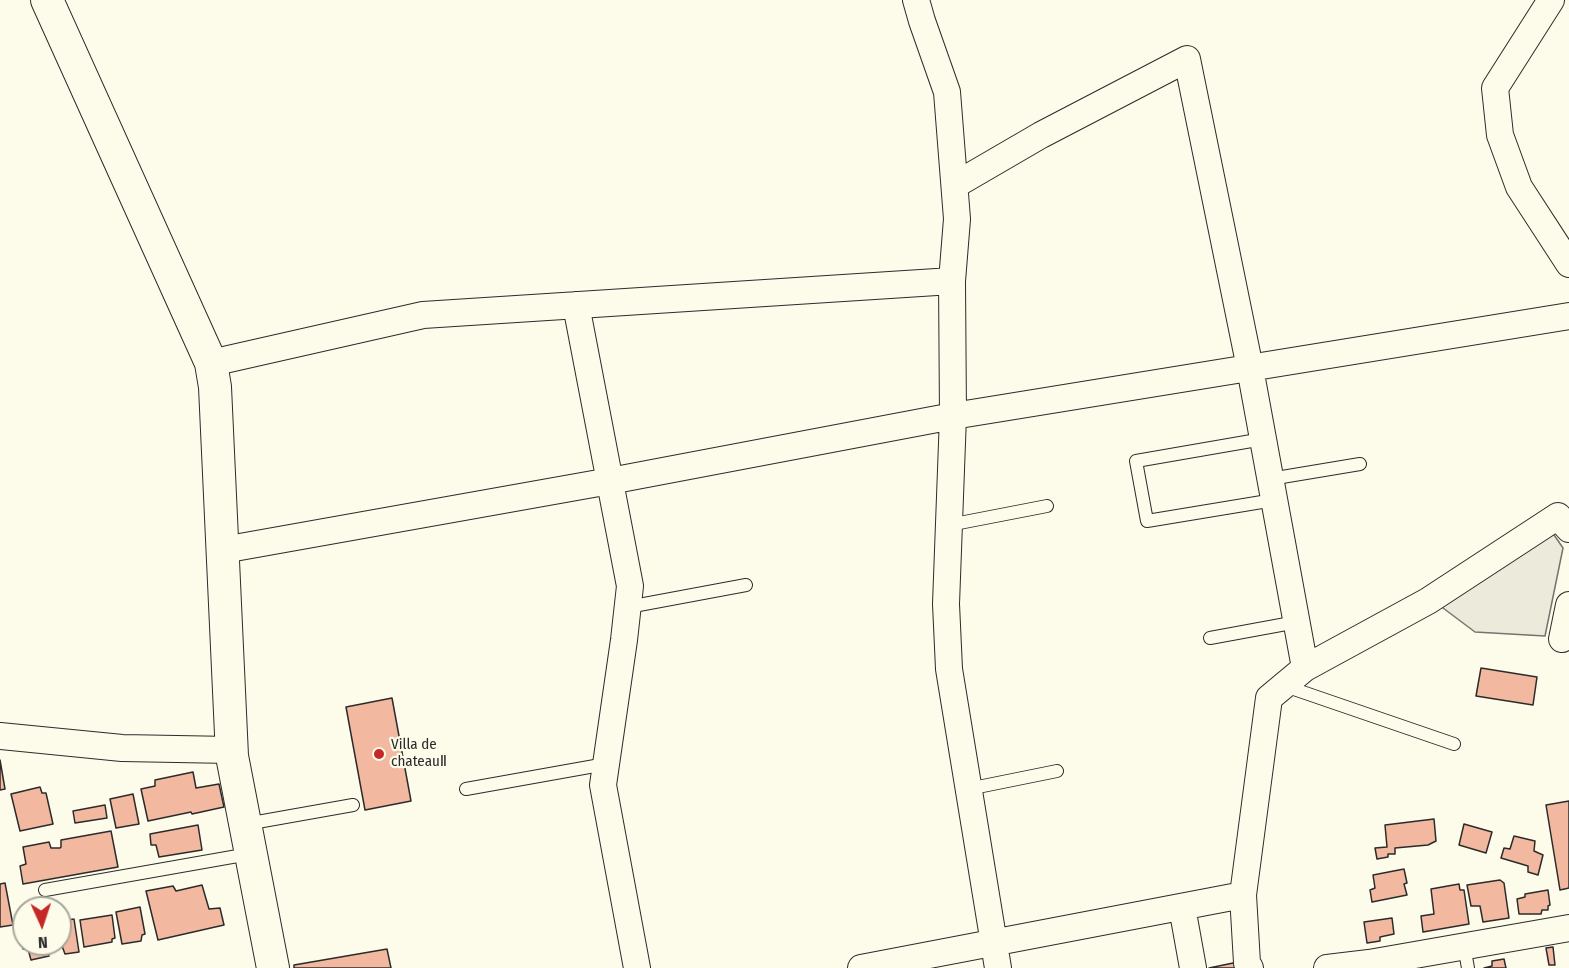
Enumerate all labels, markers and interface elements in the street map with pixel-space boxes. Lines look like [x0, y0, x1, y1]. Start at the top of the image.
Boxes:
place label: Villa de chateauⅡ [391, 736, 455, 771]
marker: Villa de chateauⅡ [372, 747, 386, 761]
north arrow [12, 896, 72, 956]
text: N [38, 933, 48, 952]

